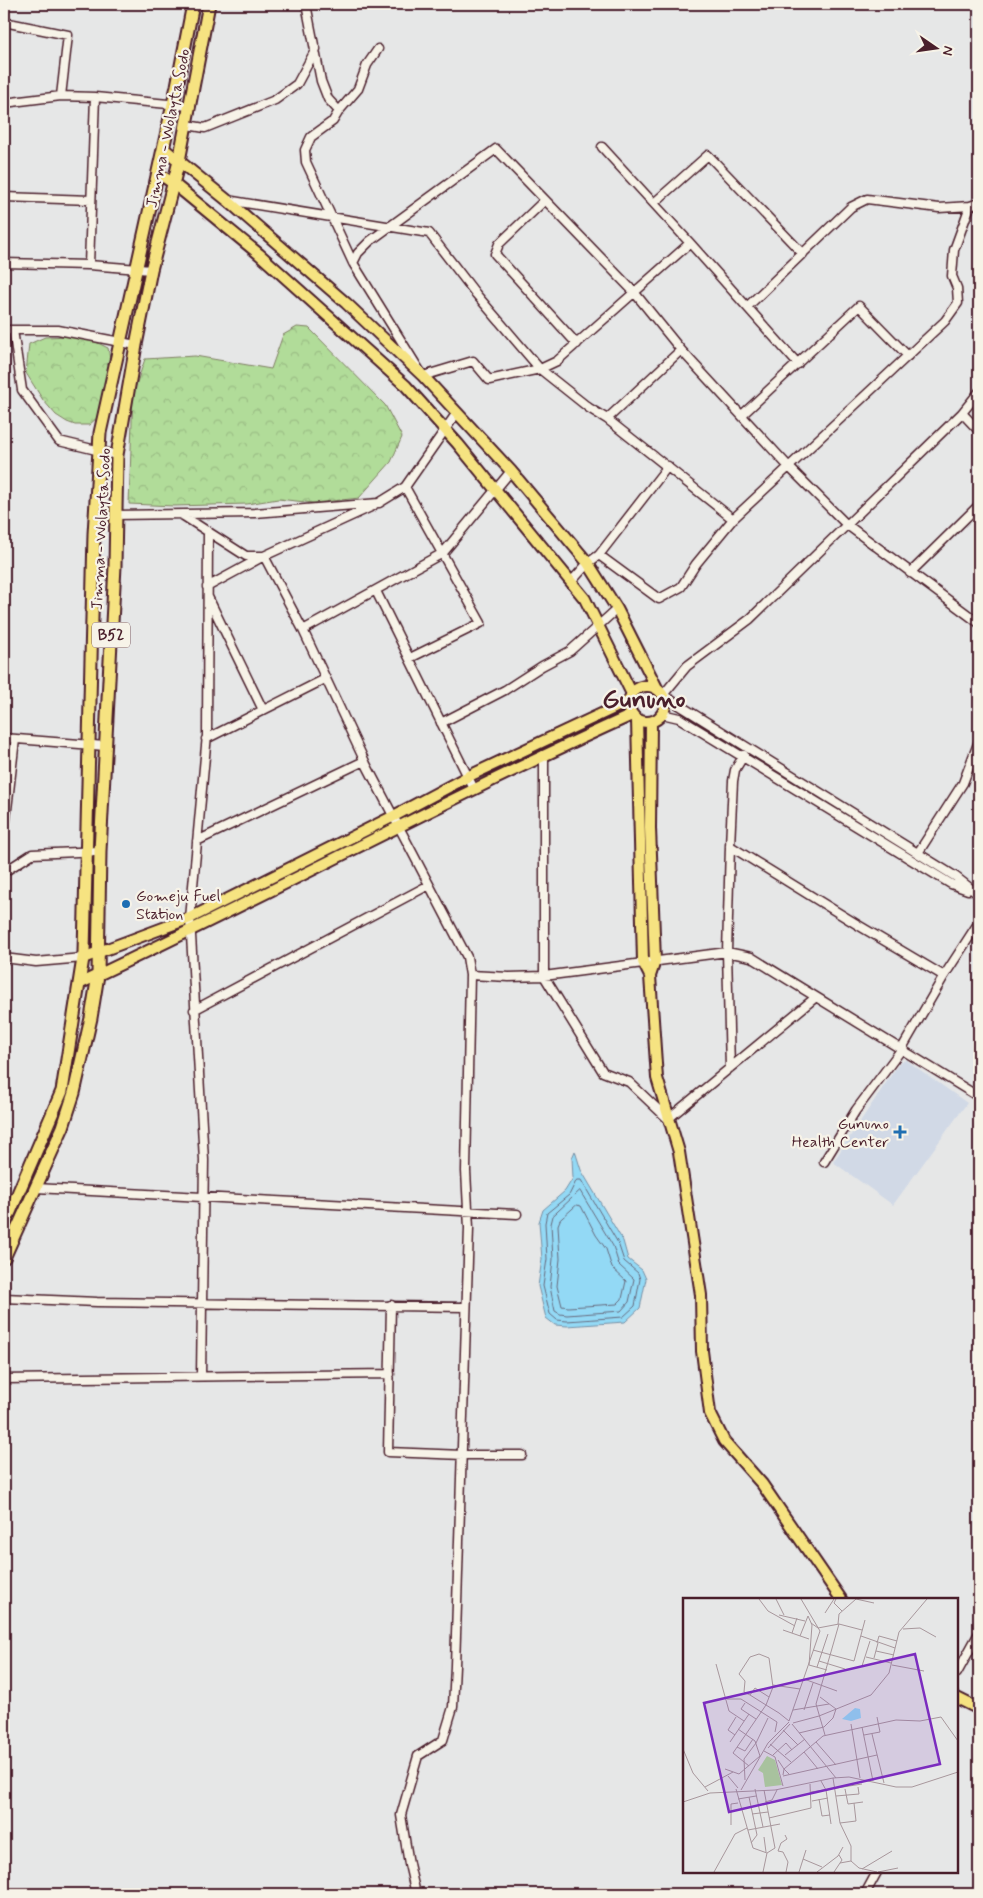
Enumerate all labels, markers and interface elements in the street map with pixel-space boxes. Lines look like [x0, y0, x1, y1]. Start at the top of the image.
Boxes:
north arrow [910, 22, 960, 72]
text: N [938, 44, 958, 57]
street label: Jimma - Wolayta Sodo [141, 47, 196, 210]
street label: Jimma - Wolayta Sodo [87, 448, 116, 611]
road number: B52 [92, 622, 130, 648]
district label: Gununo [602, 683, 686, 717]
place label: Gomeju Fuel Station [136, 886, 220, 925]
marker: Gomeju Fuel Station [120, 898, 132, 910]
place label: Gununo Health Center [792, 1114, 889, 1153]
marker: Gununo Health Center [893, 1125, 907, 1139]
inset map [683, 1598, 958, 1873]

